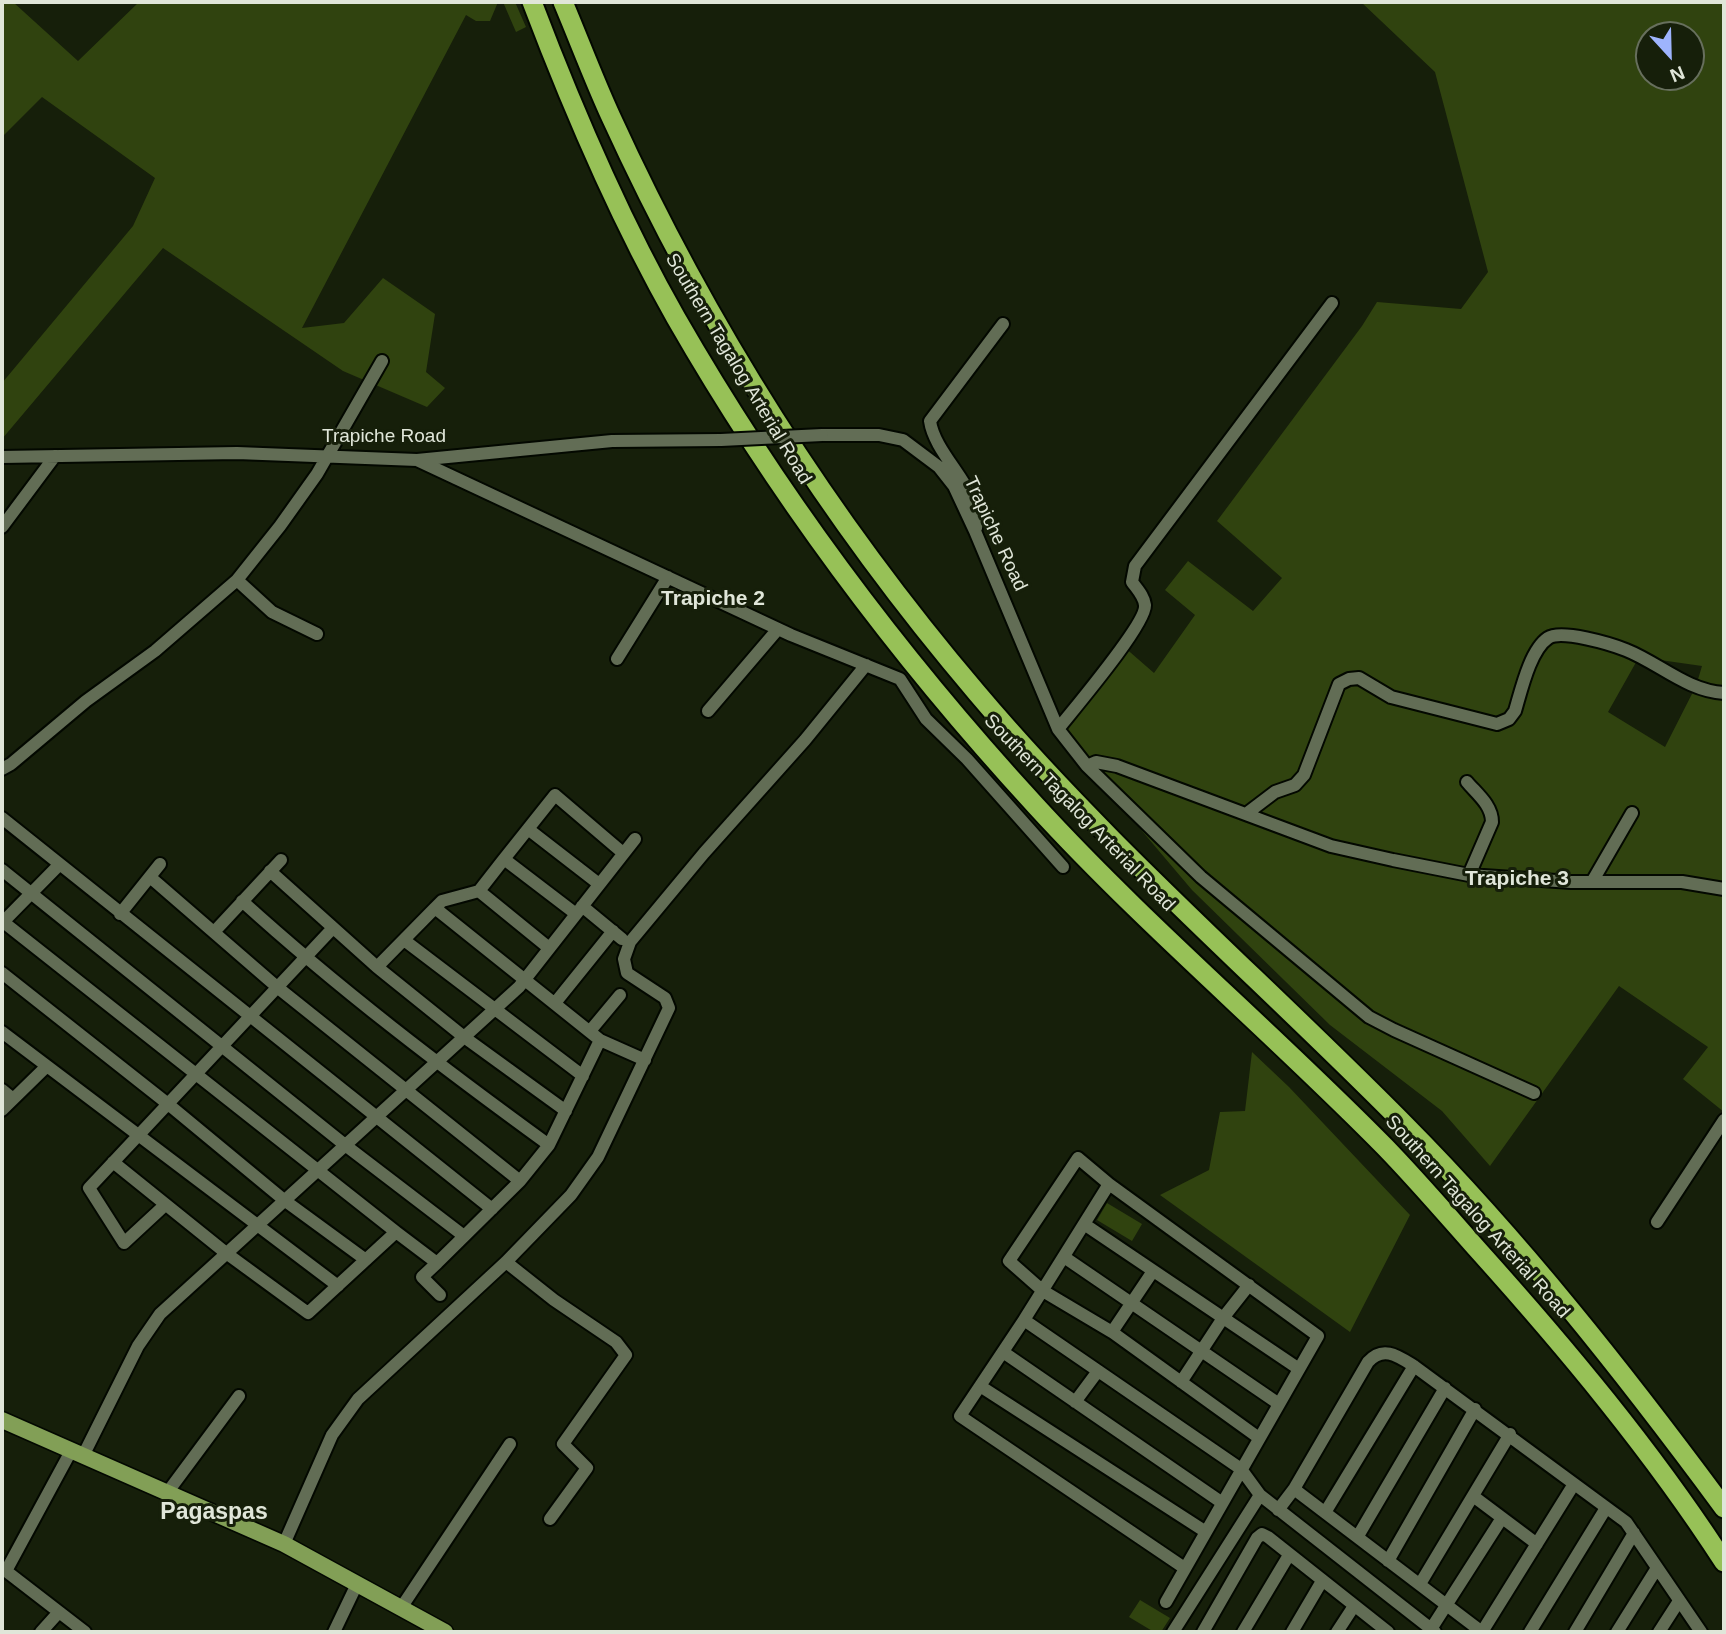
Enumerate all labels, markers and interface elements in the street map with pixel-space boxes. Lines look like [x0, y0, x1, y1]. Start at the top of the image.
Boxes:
north arrow [1635, 21, 1705, 91]
text: N [1667, 62, 1688, 86]
street label: Southern Tagalog Arterial Road [660, 250, 816, 488]
street label: Trapiche Road [322, 426, 446, 448]
street label: Trapiche Road [958, 473, 1032, 595]
district label: Trapiche 2 [661, 586, 765, 612]
street label: Southern Tagalog Arterial Road [979, 710, 1179, 916]
district label: Trapiche 3 [1465, 866, 1569, 892]
street label: Southern Tagalog Arterial Road [1380, 1111, 1574, 1323]
district label: Pagaspas [160, 1499, 268, 1527]

